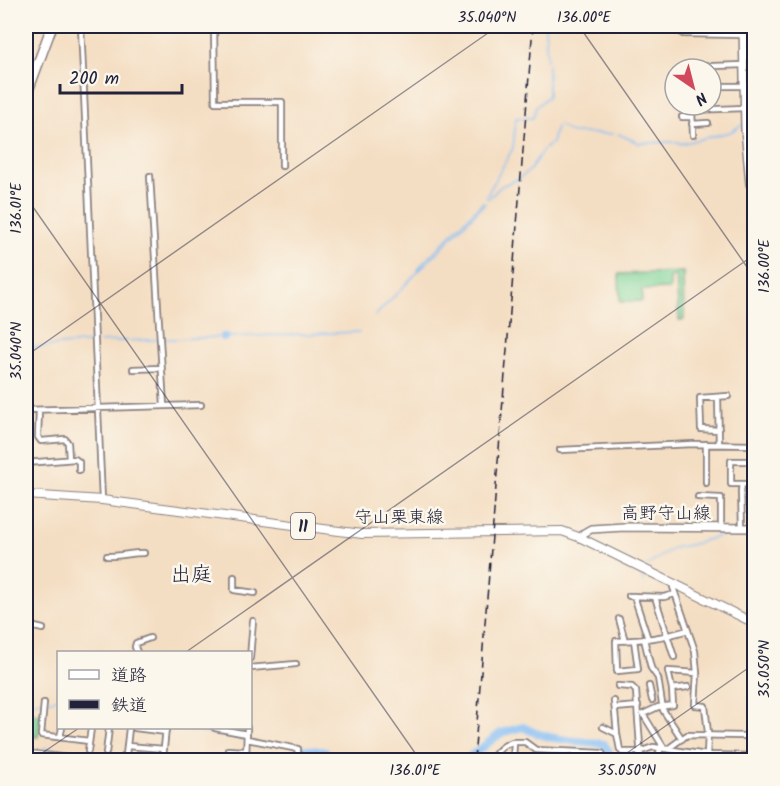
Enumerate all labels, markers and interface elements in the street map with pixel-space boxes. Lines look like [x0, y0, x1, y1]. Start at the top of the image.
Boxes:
text: 35.040°N [458, 6, 516, 30]
text: 136.00°E [557, 6, 612, 30]
scale bar [60, 57, 182, 95]
north arrow [663, 57, 723, 117]
text: 200 m [69, 65, 119, 94]
text: N [689, 85, 712, 111]
text: 136.01°E [5, 181, 29, 234]
text: 136.00°E [753, 238, 777, 293]
text: 35.040°N [5, 322, 29, 380]
street label: 高野守山線 [621, 500, 711, 529]
street label: 守山栗東線 [354, 504, 444, 533]
road number: 11 [291, 513, 315, 539]
district label: 出庭 [170, 559, 212, 592]
text: 35.050°N [753, 640, 777, 698]
legend [57, 651, 252, 729]
text: 道路 [111, 662, 147, 691]
text: 鉄道 [111, 692, 147, 721]
text: 136.01°E [389, 759, 442, 783]
text: 35.050°N [598, 759, 656, 783]

